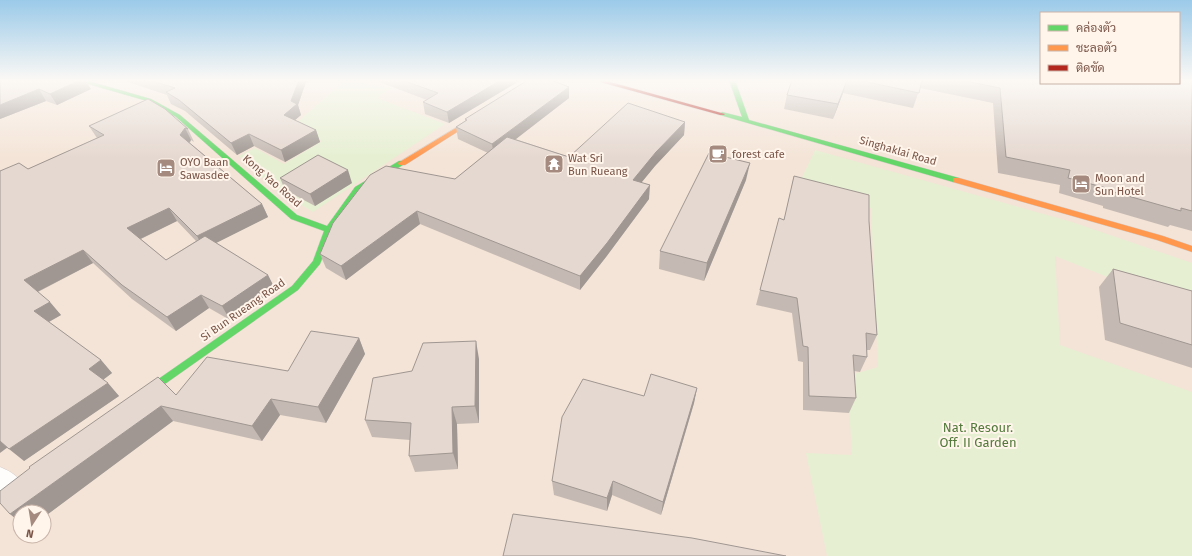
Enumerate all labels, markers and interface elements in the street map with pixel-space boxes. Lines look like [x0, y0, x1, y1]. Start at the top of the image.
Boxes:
legend [1040, 12, 1180, 84]
text: คล่องตัว [1076, 21, 1116, 35]
text: ชะลอตัว [1076, 41, 1117, 55]
text: ติดขัด [1076, 61, 1105, 75]
street label: Singhaklai Road [858, 134, 938, 168]
cafe icon: forest cafe [707, 143, 729, 165]
place label: forest cafe [732, 148, 785, 161]
street label: Kong Yao Road [240, 152, 304, 210]
place label: Wat Sri Bun Rueang [568, 152, 628, 178]
temple icon: Wat Sri Bun Rueang [543, 153, 565, 175]
place label: OYO Baan Sawasdee [180, 156, 229, 182]
hotel icon: OYO Baan Sawasdee [155, 157, 177, 179]
place label: Moon and Sun Hotel [1095, 172, 1145, 198]
hotel icon: Moon and Sun Hotel [1070, 173, 1092, 195]
street label: Si Bun Rueang Road [198, 276, 288, 344]
park label: Nat. Resour. Off. II Garden [939, 420, 1017, 450]
north arrow [12, 504, 52, 544]
text: N [25, 526, 35, 540]

